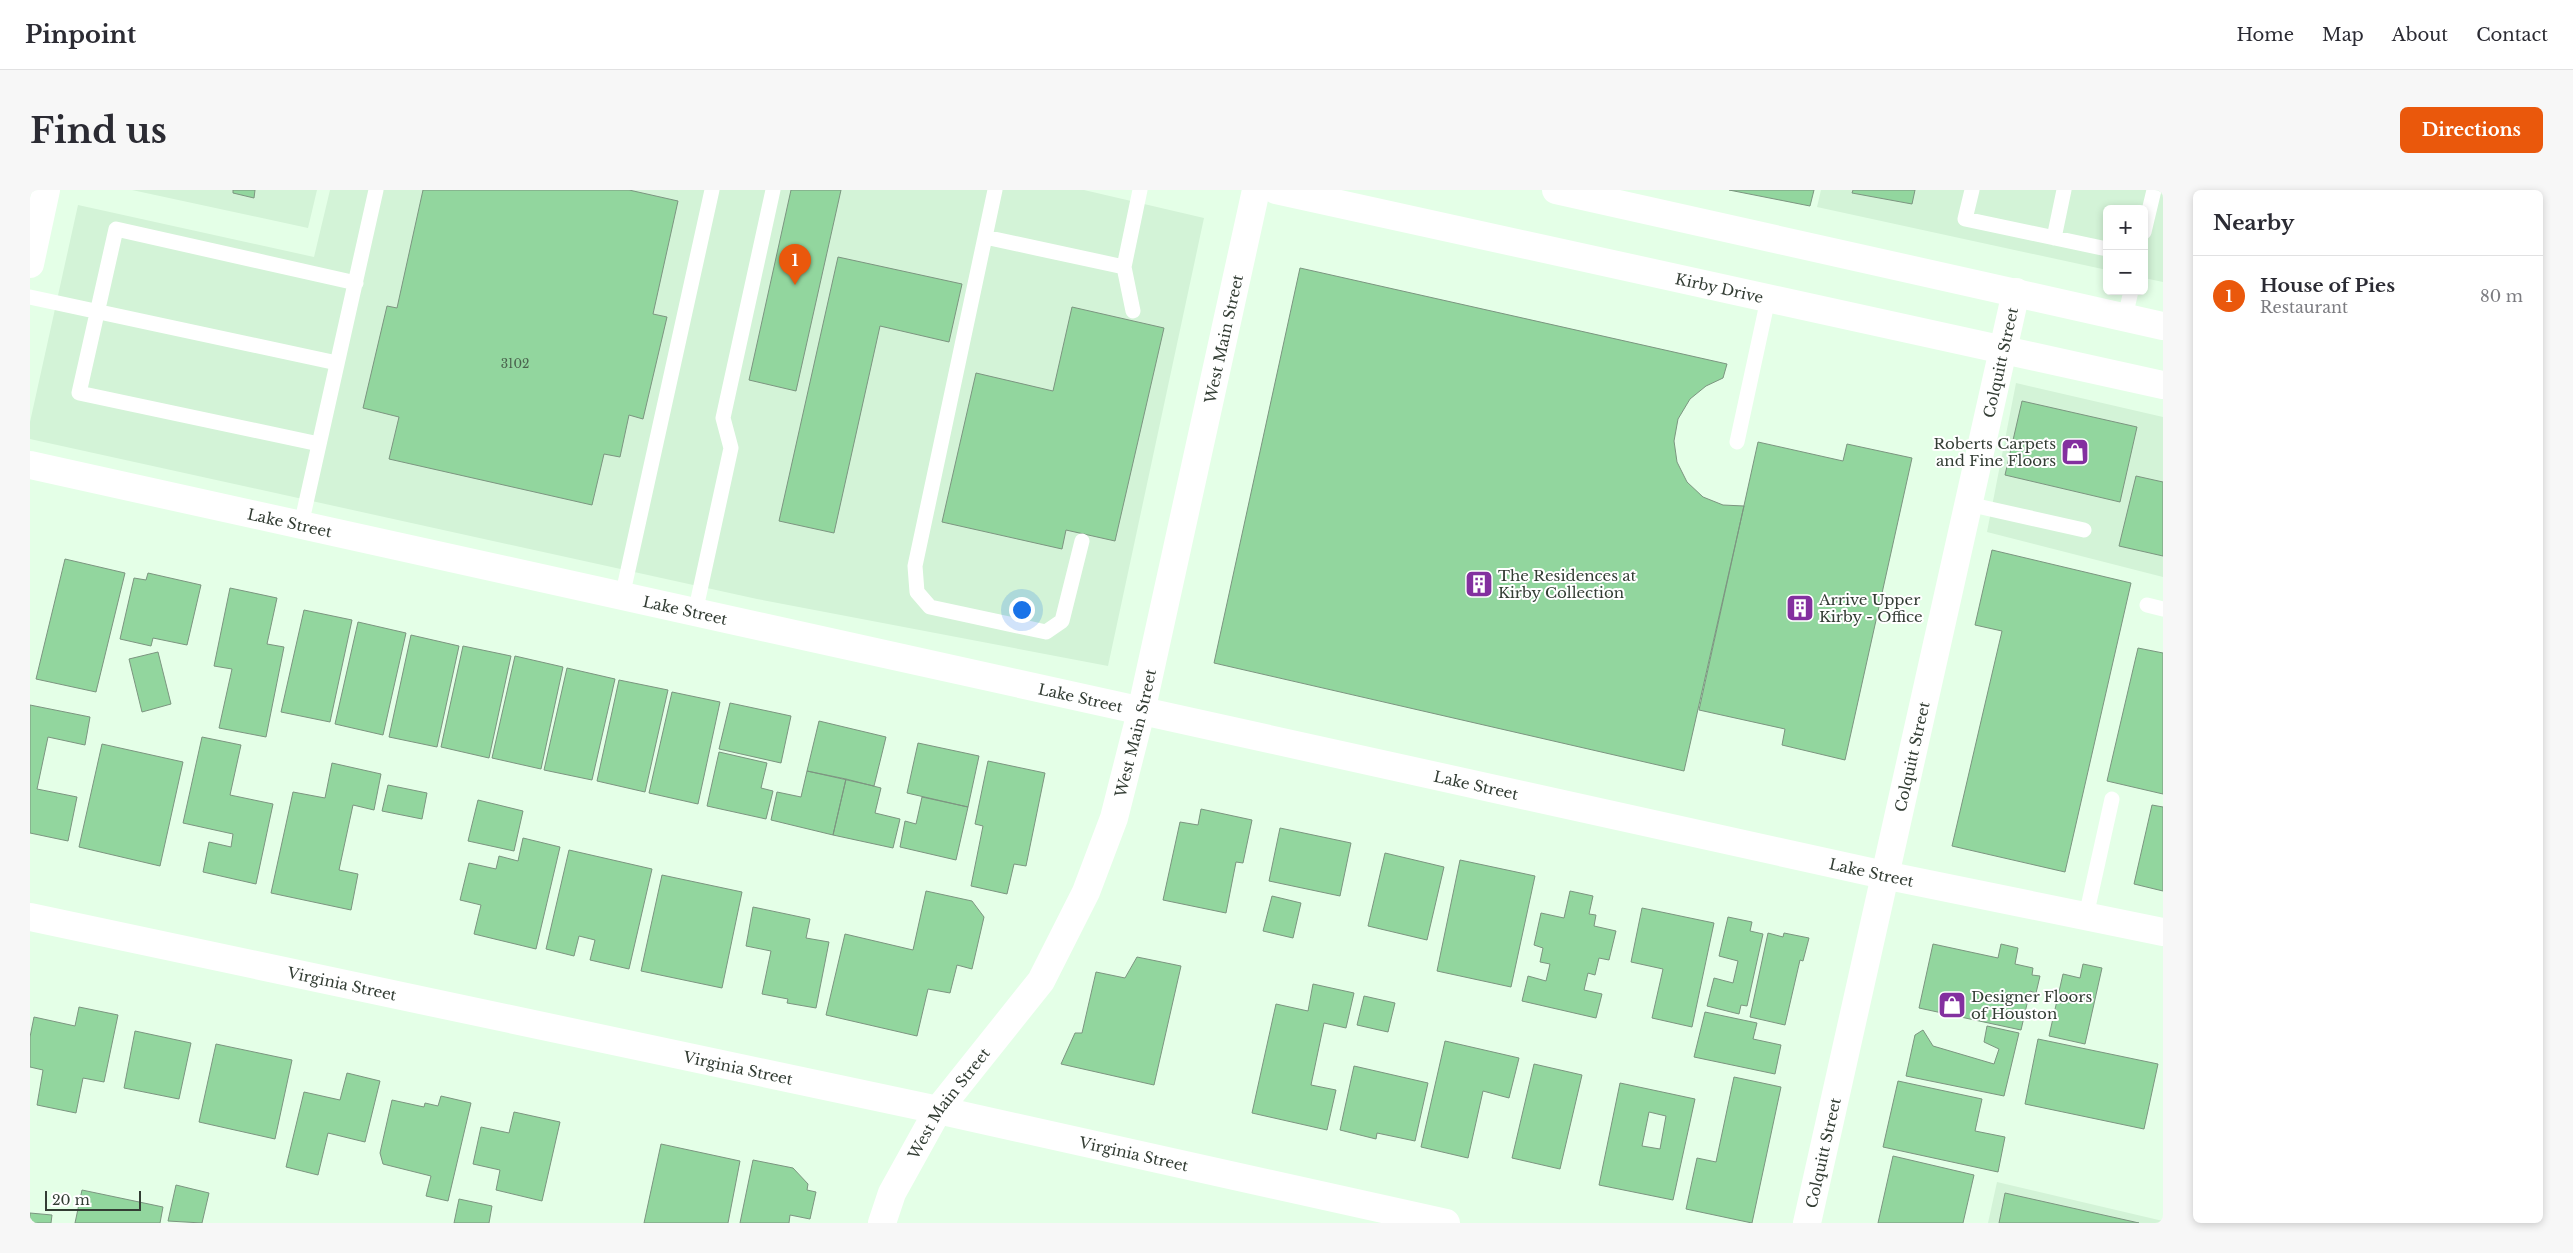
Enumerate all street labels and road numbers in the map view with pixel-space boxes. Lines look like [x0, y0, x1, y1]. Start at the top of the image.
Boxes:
street label: Kirby Drive [1673, 269, 1765, 306]
street label: West Main Street [1200, 272, 1247, 406]
street label: Colquitt Street [1979, 305, 2022, 419]
street label: Lake Street [246, 504, 334, 541]
street label: Lake Street [641, 591, 730, 629]
street label: West Main Street [1110, 667, 1160, 800]
street label: Lake Street [1037, 679, 1125, 716]
street label: Colquitt Street [1890, 699, 1933, 814]
street label: Lake Street [1432, 766, 1520, 803]
street label: Lake Street [1827, 854, 1916, 890]
street label: Virginia Street [285, 962, 399, 1004]
street label: West Main Street [903, 1043, 994, 1163]
street label: Virginia Street [681, 1046, 795, 1088]
street label: Colquitt Street [1801, 1095, 1844, 1210]
street label: Virginia Street [1077, 1132, 1191, 1175]

